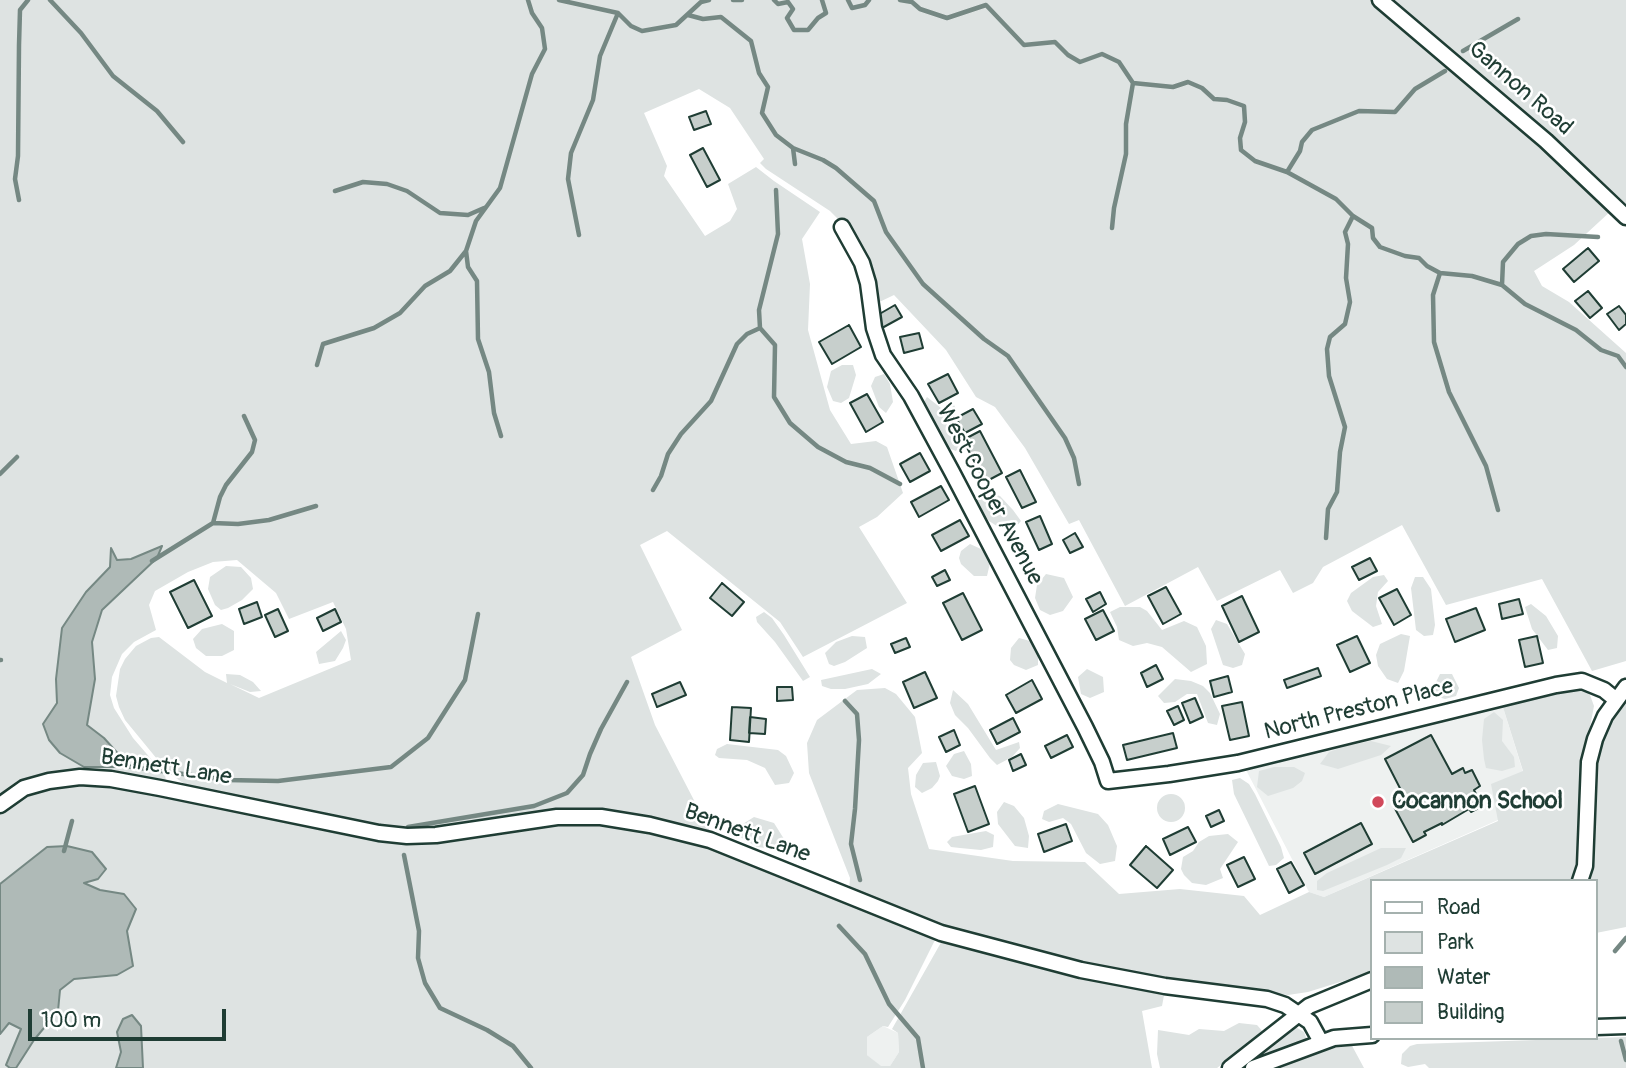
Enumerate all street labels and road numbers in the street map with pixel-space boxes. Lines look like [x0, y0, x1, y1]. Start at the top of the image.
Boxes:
street label: Gannon Road [1462, 36, 1578, 142]
street label: West Cooper Avenue [930, 400, 1048, 590]
street label: North Preston Place [1262, 673, 1456, 747]
street label: Bennett Lane [99, 744, 233, 792]
street label: Bennett Lane [680, 798, 814, 870]

